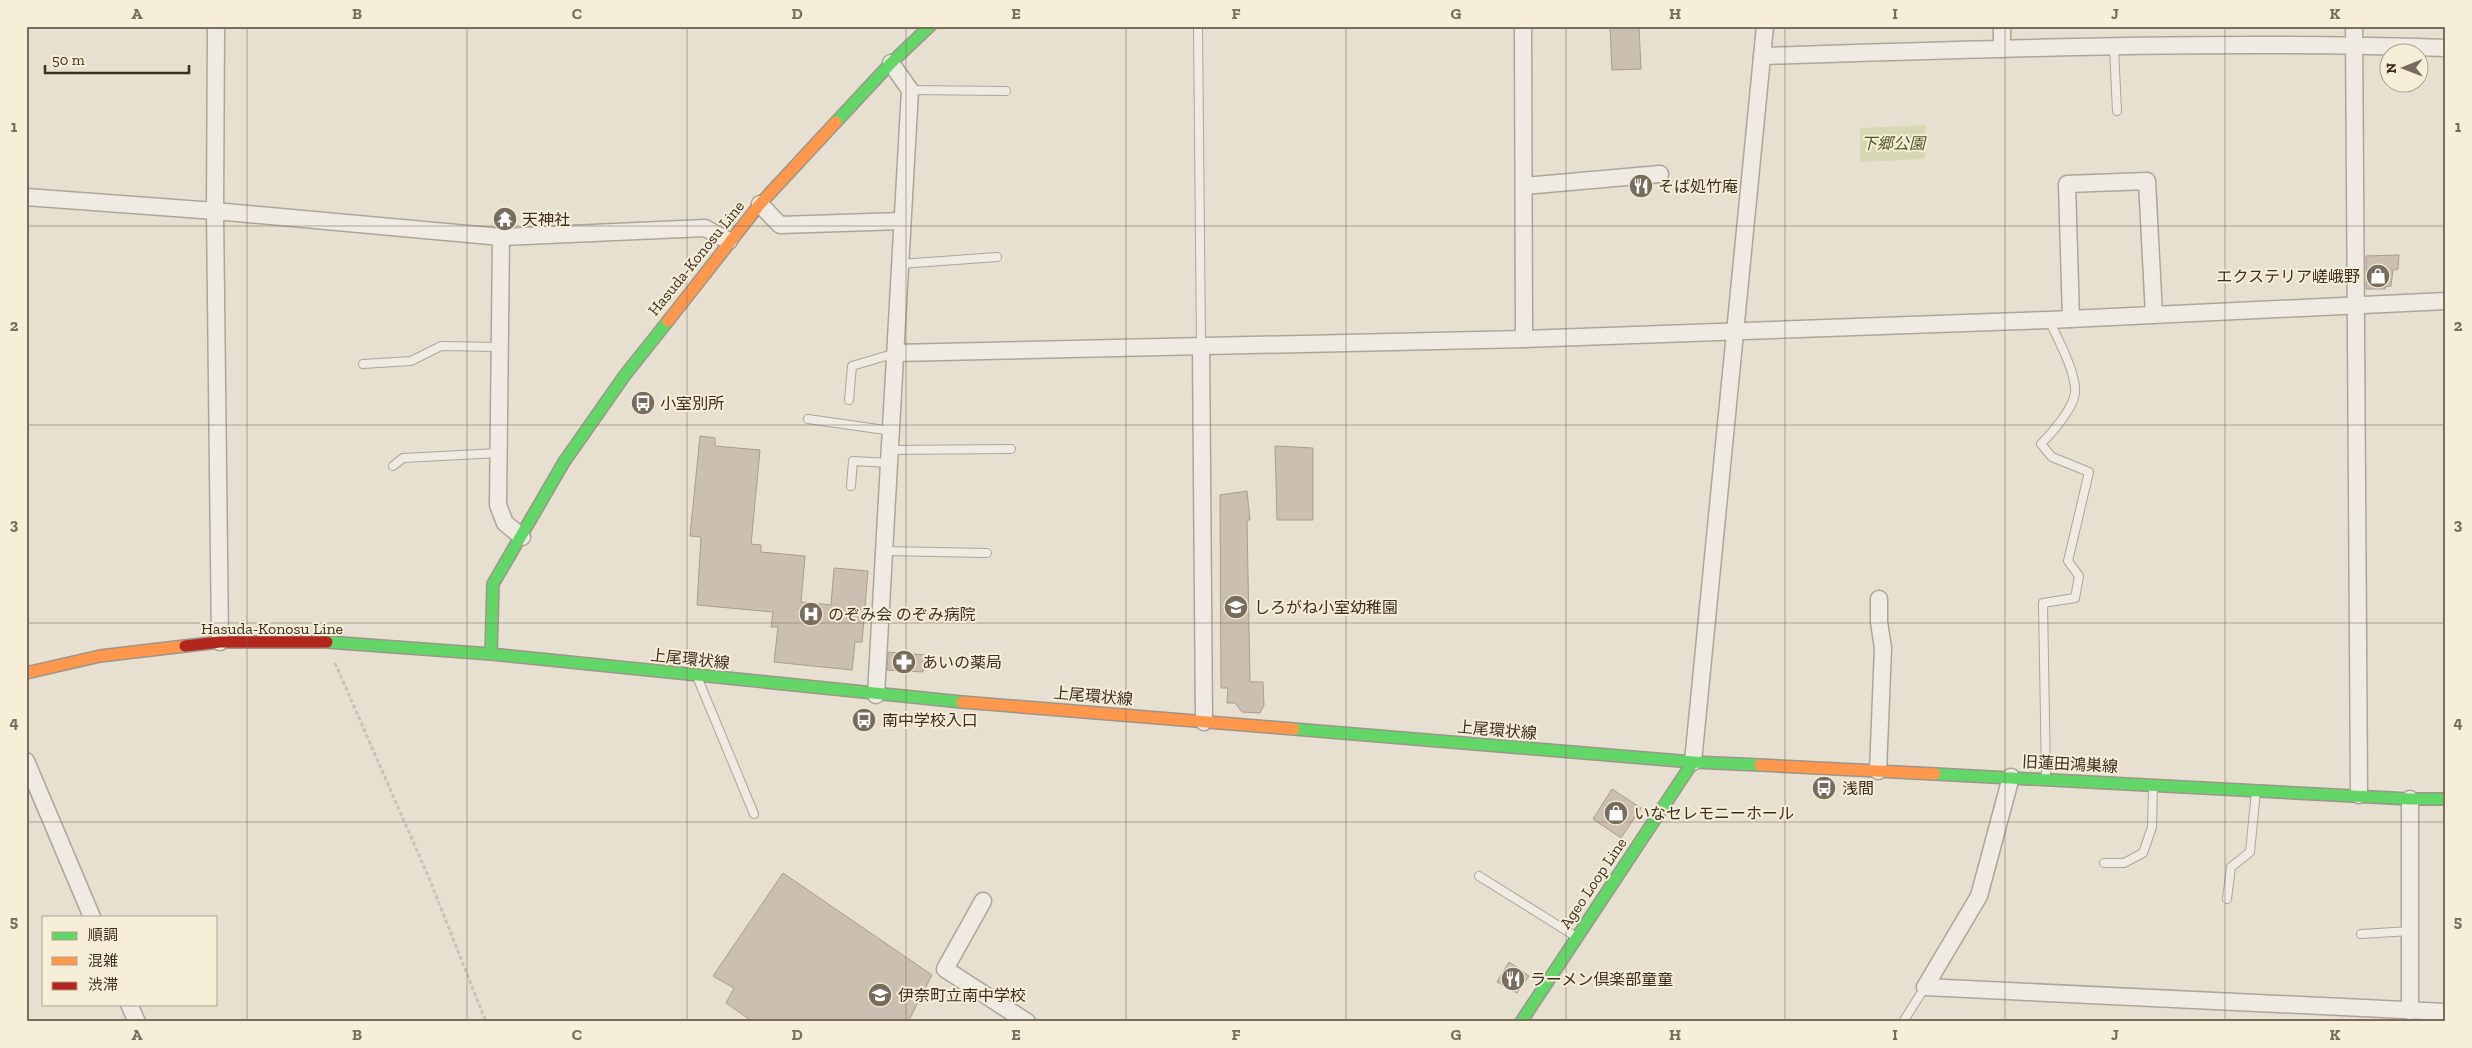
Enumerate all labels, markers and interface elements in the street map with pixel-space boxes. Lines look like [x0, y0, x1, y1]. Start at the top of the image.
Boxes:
text: A [132, 4, 143, 23]
text: B [352, 4, 362, 23]
text: C [572, 4, 582, 23]
text: D [791, 4, 803, 23]
text: E [1011, 4, 1021, 23]
text: F [1231, 4, 1241, 23]
text: G [1451, 4, 1462, 23]
text: H [1669, 4, 1681, 23]
text: I [1892, 4, 1898, 23]
text: J [2111, 4, 2119, 23]
text: K [2330, 4, 2341, 23]
scale bar [45, 42, 189, 74]
north arrow [2380, 42, 2430, 92]
text: 50 m [52, 51, 85, 69]
text: N [2383, 62, 2400, 74]
text: 1 [11, 117, 18, 136]
text: 1 [2455, 117, 2462, 136]
park label: 下郷公園 [1861, 134, 1927, 153]
restaurant icon: そば処竹庵 [1628, 173, 1654, 199]
place label: そば処竹庵 [1658, 177, 1738, 196]
street label: Hasuda-Konosu Line [644, 197, 748, 319]
temple icon: 天神社 [492, 206, 518, 232]
place label: 天神社 [522, 210, 570, 229]
shop icon: エクステリア嵯峨野 [2365, 263, 2391, 289]
place label: エクステリア嵯峨野 [2216, 267, 2360, 286]
text: 2 [10, 316, 19, 335]
text: 2 [2454, 316, 2463, 335]
bus stop icon: 小室別所 [630, 390, 656, 416]
place label: 小室別所 [660, 394, 724, 413]
text: 3 [10, 515, 19, 534]
text: 3 [2454, 515, 2463, 534]
school or university icon: しろがね小室幼稚園 [1223, 594, 1249, 620]
place label: しろがね小室幼稚園 [1254, 598, 1398, 617]
hospital icon: のぞみ会 のぞみ病院 [798, 601, 824, 627]
place label: のぞみ会 のぞみ病院 [828, 605, 976, 624]
street label: Hasuda-Konosu Line [201, 619, 343, 638]
street label: 上尾環状線 [649, 645, 731, 673]
pharmacy icon: あいの薬局 [891, 649, 917, 675]
place label: あいの薬局 [922, 653, 1002, 672]
street label: 上尾環状線 [1052, 683, 1134, 709]
bus stop icon: 南中学校入口 [851, 707, 877, 733]
place label: 南中学校入口 [882, 711, 978, 730]
text: 4 [9, 713, 19, 732]
text: 4 [2453, 713, 2463, 732]
street label: 上尾環状線 [1456, 717, 1538, 743]
street label: 旧蓮田鴻巣線 [2022, 752, 2118, 776]
bus stop icon: 浅間 [1811, 775, 1837, 801]
place label: 浅間 [1842, 779, 1874, 798]
shop icon: いなセレモニーホール [1603, 800, 1629, 826]
place label: いなセレモニーホール [1634, 804, 1794, 823]
street label: Ageo Loop Line [1556, 834, 1630, 932]
text: 5 [10, 912, 18, 931]
text: 5 [2454, 912, 2462, 931]
legend [42, 916, 218, 1006]
text: 順調 [88, 926, 118, 944]
text: 混雑 [88, 952, 118, 970]
restaurant icon: ラーメン倶楽部童童 [1500, 966, 1526, 992]
place label: ラーメン倶楽部童童 [1530, 970, 1673, 989]
text: 渋滞 [88, 976, 118, 994]
school or university icon: 伊奈町立南中学校 [867, 982, 893, 1008]
place label: 伊奈町立南中学校 [898, 986, 1026, 1005]
text: A [132, 1025, 143, 1044]
text: B [352, 1025, 362, 1044]
text: C [572, 1025, 582, 1044]
text: D [791, 1025, 803, 1044]
text: E [1011, 1025, 1021, 1044]
text: F [1231, 1025, 1241, 1044]
text: G [1451, 1025, 1462, 1044]
text: H [1669, 1025, 1681, 1044]
text: I [1892, 1025, 1898, 1044]
text: J [2111, 1025, 2119, 1044]
text: K [2330, 1025, 2341, 1044]

